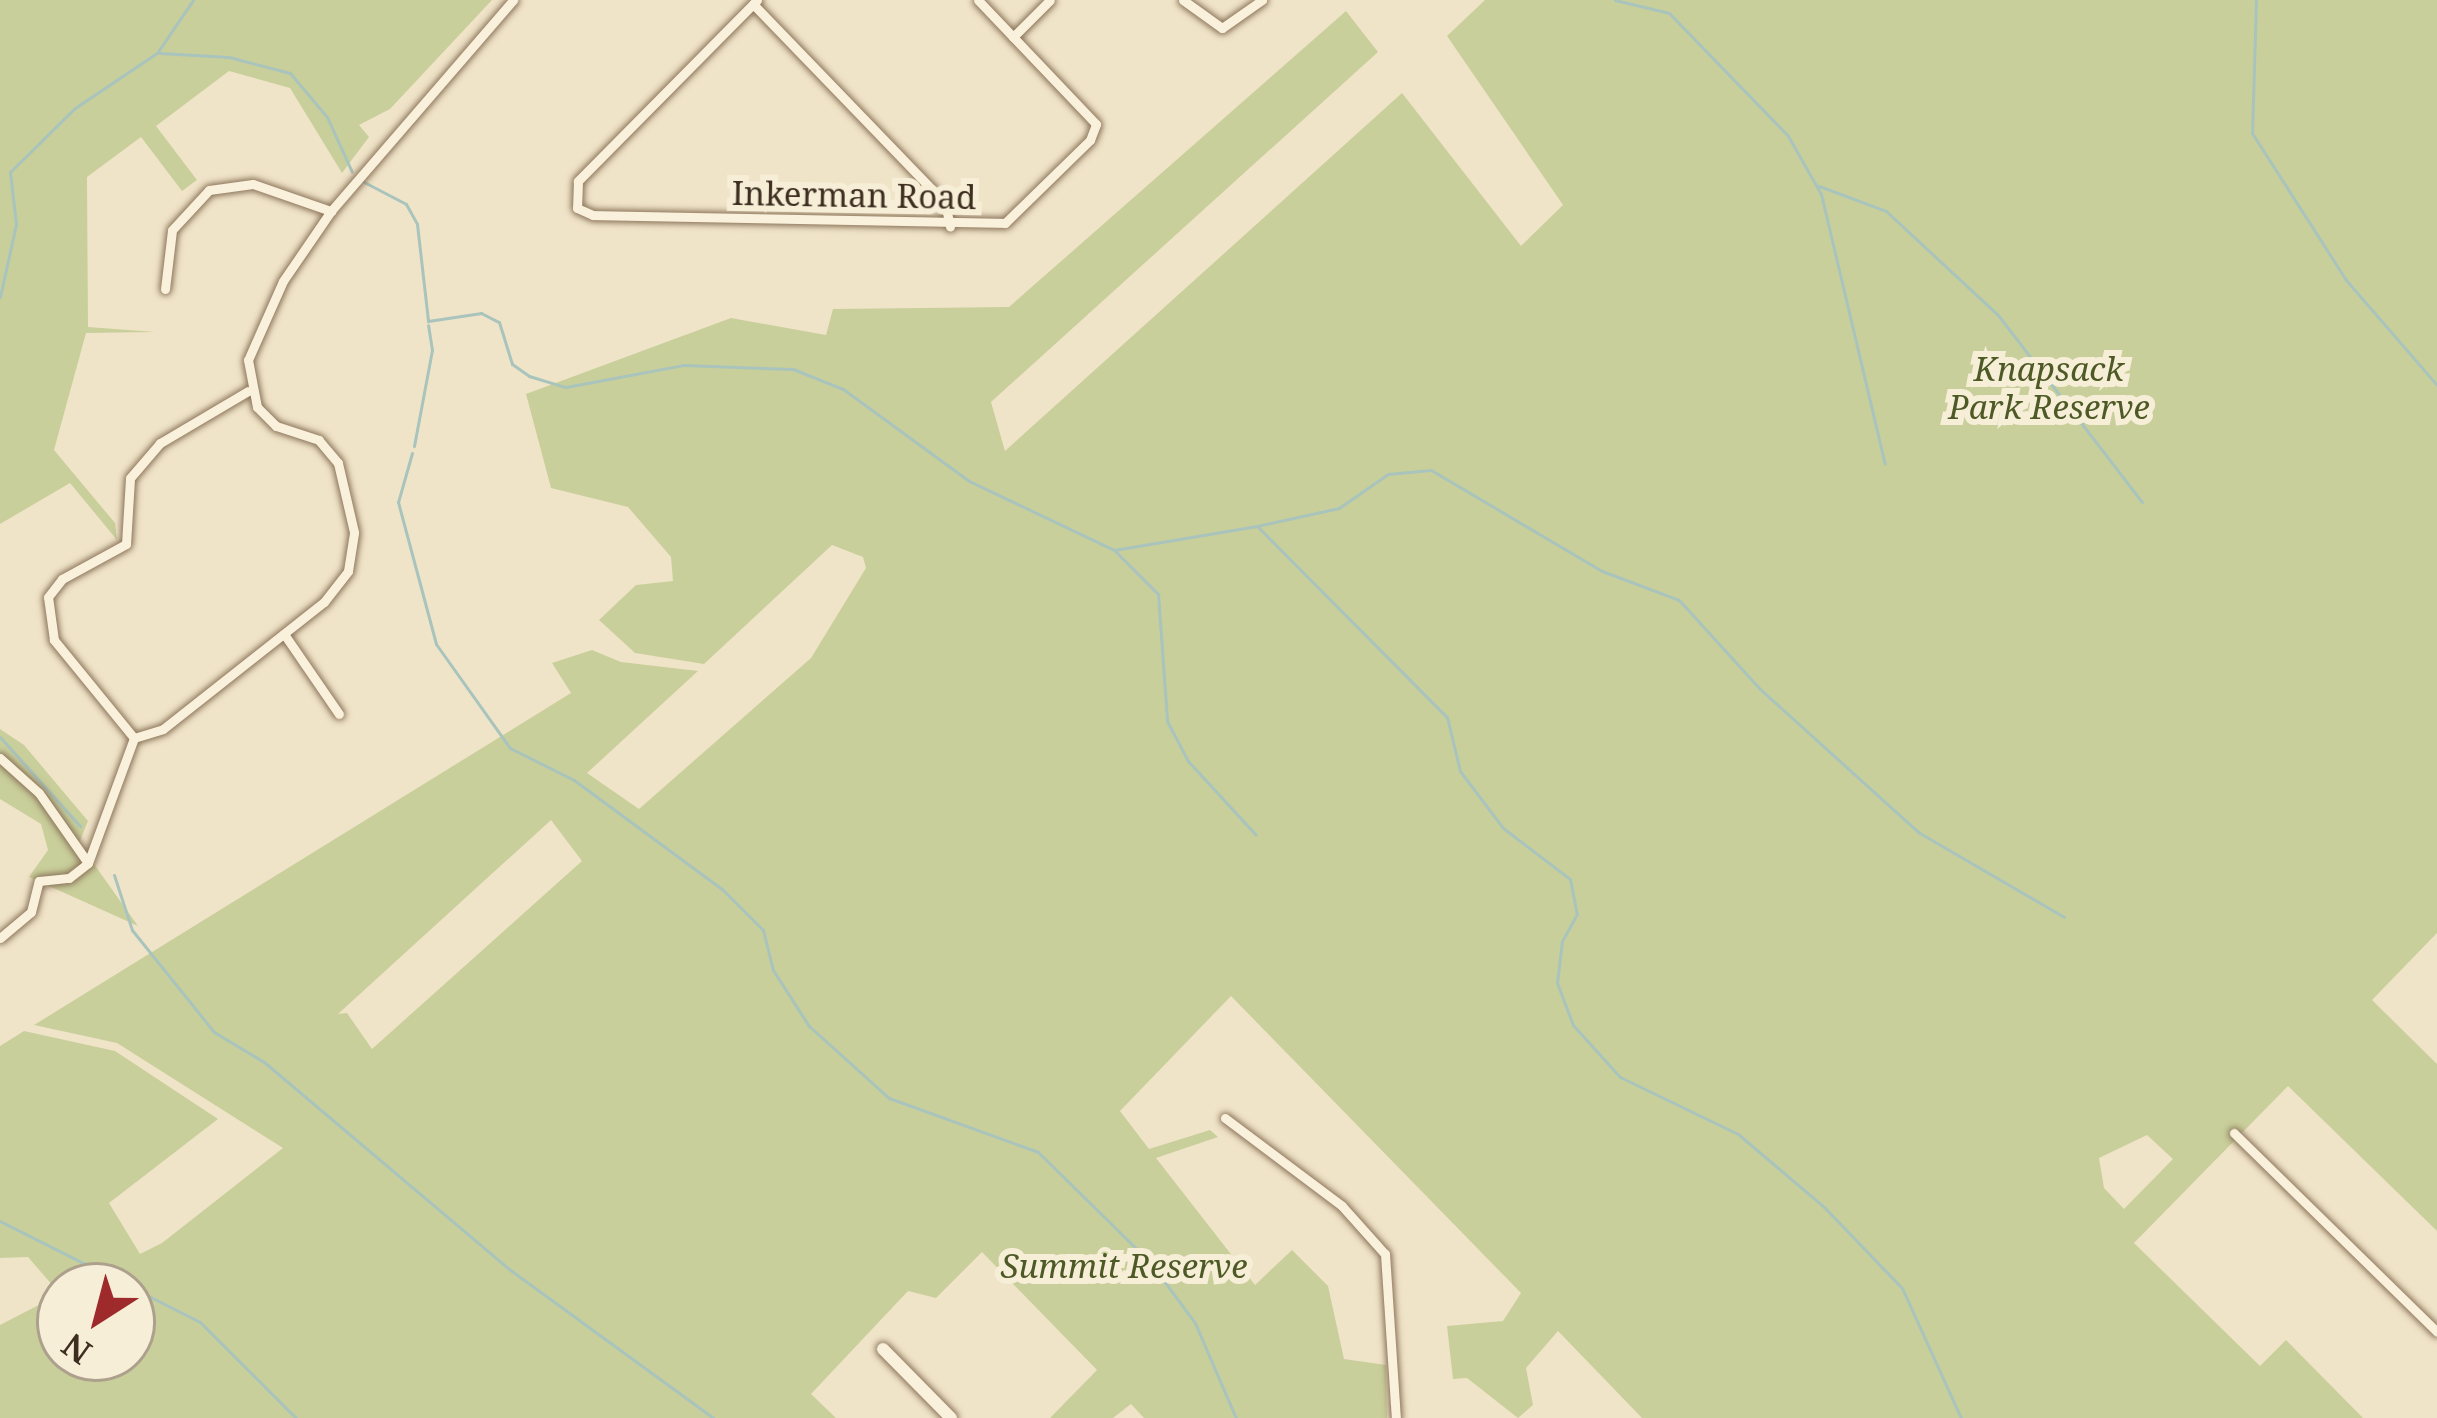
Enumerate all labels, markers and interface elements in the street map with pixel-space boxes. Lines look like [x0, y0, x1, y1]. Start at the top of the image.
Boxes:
street label: Inkerman Road [731, 173, 977, 217]
park label: Knapsack Park Reserve [1948, 349, 2150, 427]
park label: Summit Reserve [1001, 1246, 1247, 1286]
north arrow [36, 1262, 156, 1382]
text: N [53, 1323, 100, 1375]

